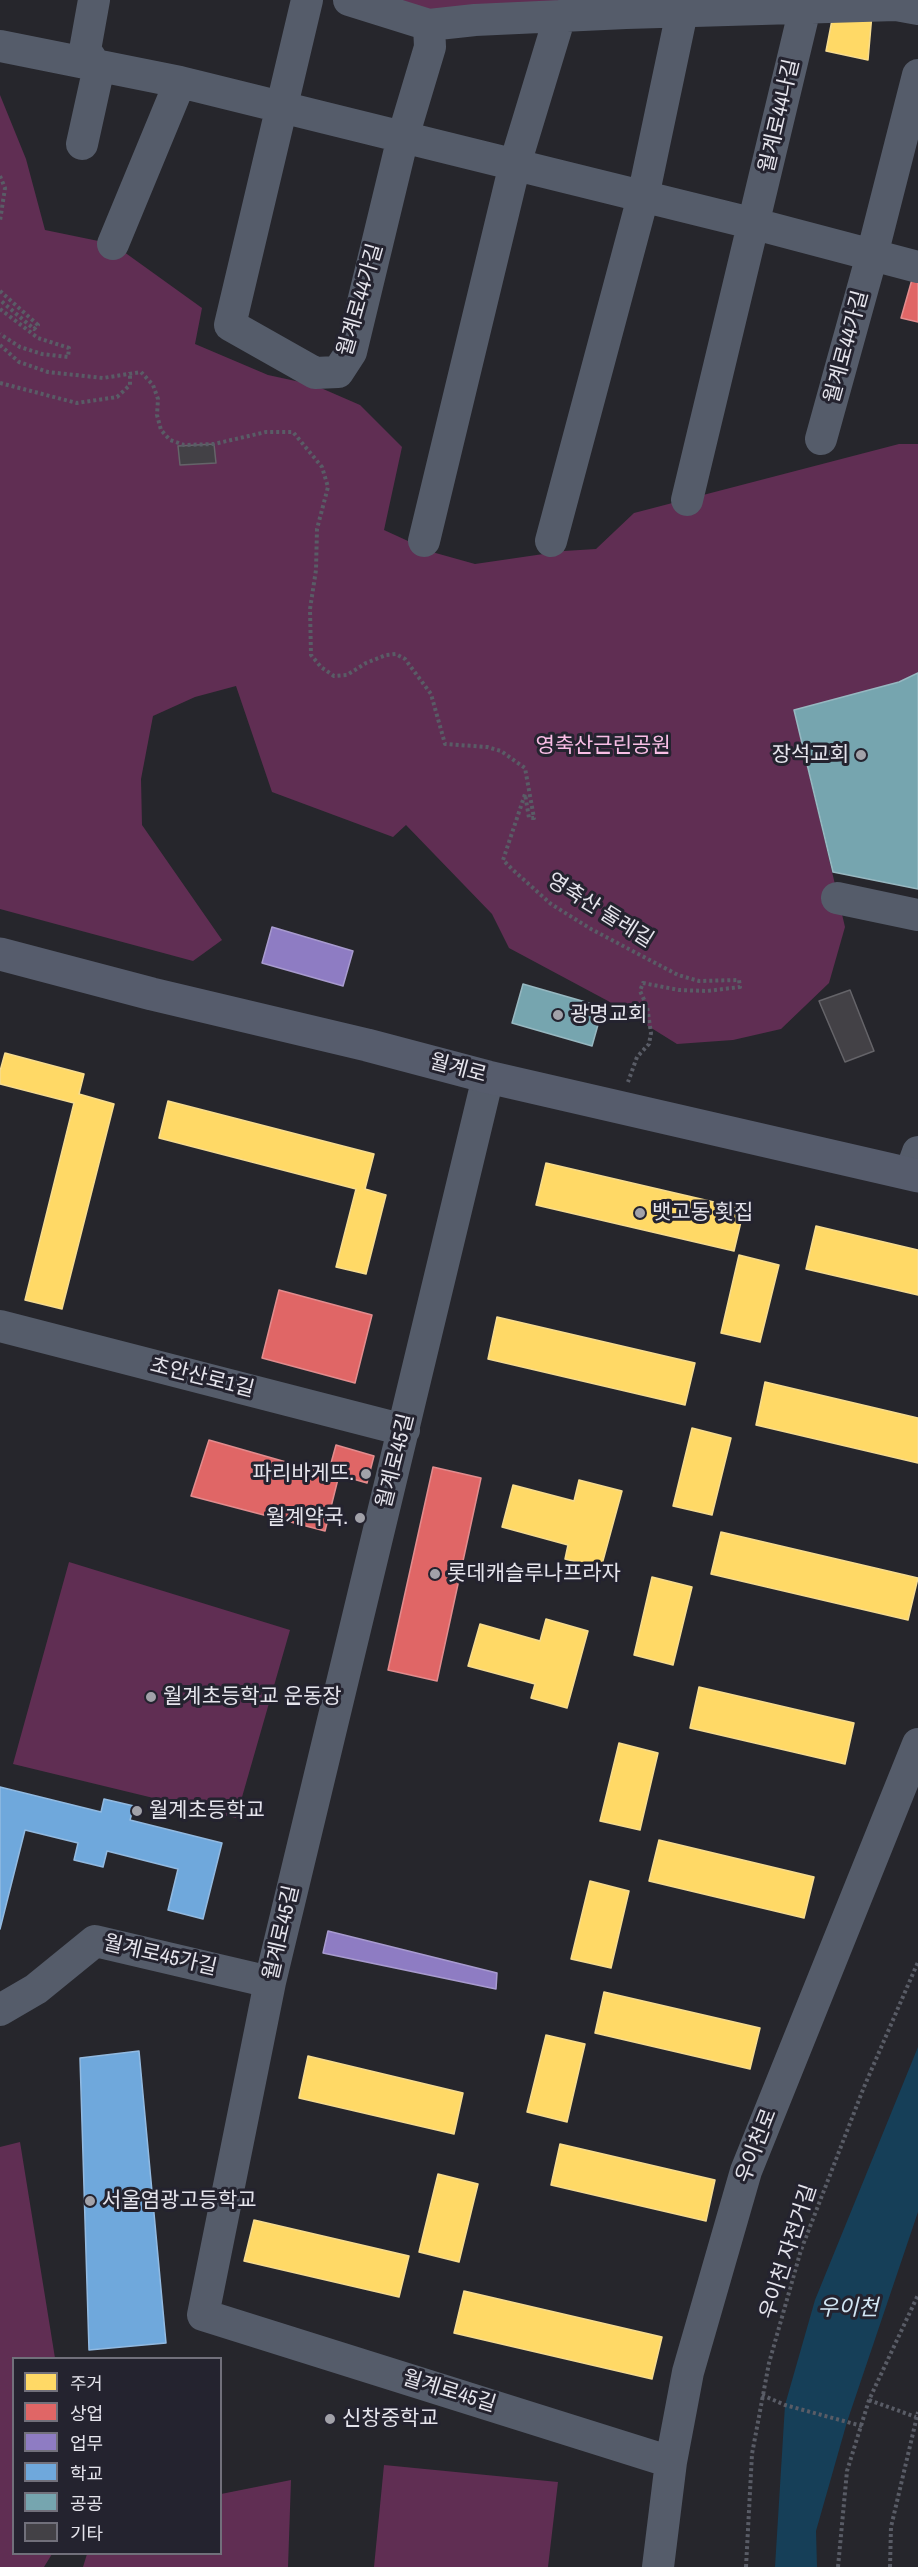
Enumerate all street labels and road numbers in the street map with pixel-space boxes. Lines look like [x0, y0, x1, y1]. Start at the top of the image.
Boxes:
street label: 월계로44나길 [755, 57, 805, 175]
street label: 월계로44가길 [333, 241, 389, 359]
street label: 월계로44가길 [820, 288, 874, 406]
street label: 영축산 둘레길 [542, 868, 658, 954]
street label: 월계로 [427, 1049, 489, 1089]
street label: 초안산로1길 [147, 1353, 257, 1403]
street label: 월계로45길 [372, 1411, 420, 1511]
street label: 월계로45길 [259, 1883, 305, 1983]
street label: 월계로45가길 [101, 1931, 219, 1981]
street label: 우이천로 [731, 2105, 783, 2187]
street label: 우이천 자전거길 [755, 2182, 823, 2322]
street label: 월계로45길 [399, 2366, 499, 2418]

